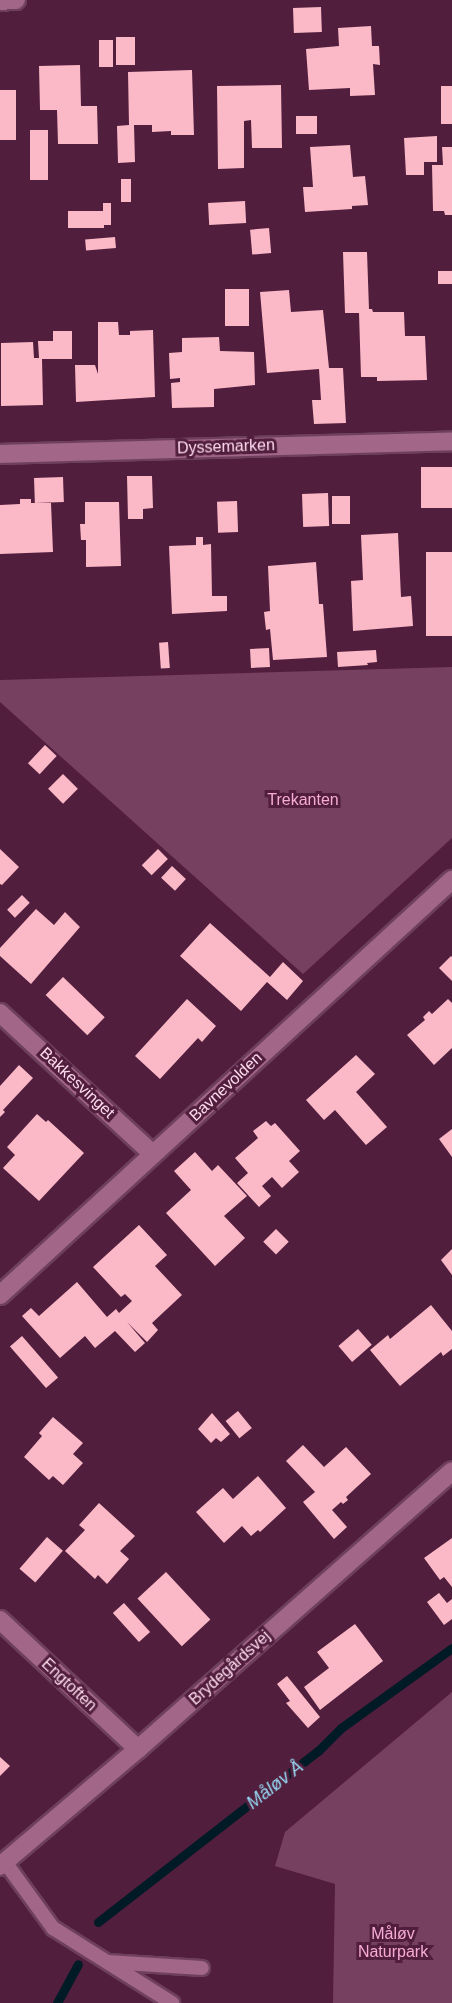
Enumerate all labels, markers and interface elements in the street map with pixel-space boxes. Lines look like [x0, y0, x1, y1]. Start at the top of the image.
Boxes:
street label: Dyssemarken [177, 436, 275, 458]
park label: Trekanten [267, 790, 339, 810]
street label: Bakkesvinget [36, 1044, 118, 1122]
street label: Bavnevolden [186, 1048, 266, 1126]
street label: Brydegårdsvej [186, 1627, 274, 1709]
street label: Engtoften [37, 1655, 101, 1715]
water label: Måløv Å [242, 1756, 308, 1814]
park label: Måløv Naturpark [358, 1924, 428, 1962]

